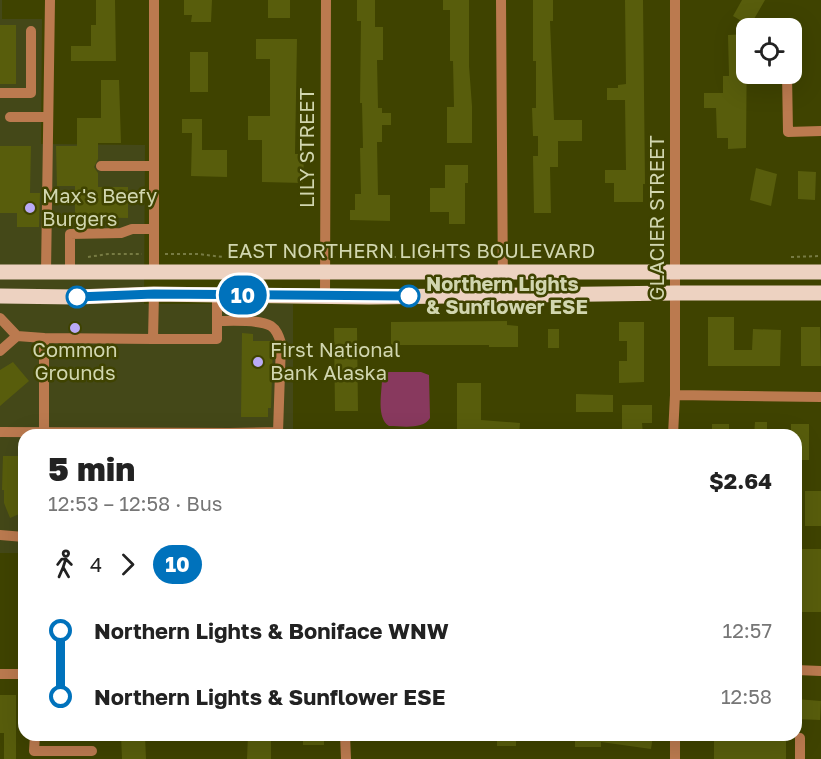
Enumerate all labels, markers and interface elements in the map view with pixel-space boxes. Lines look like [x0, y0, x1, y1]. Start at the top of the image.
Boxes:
map controls [736, 18, 802, 84]
button: locate [736, 18, 802, 84]
street label: LILY STREET [294, 88, 318, 208]
street label: GLACIER STREET [644, 135, 668, 301]
place label: Max's Beefy Burgers [42, 183, 157, 230]
marker: Max's Beefy Burgers [23, 201, 37, 215]
street label: EAST NORTHERN LIGHTS BOULEVARD [227, 238, 595, 262]
place label: Northern Lights & Sunflower ESE [426, 271, 588, 318]
line badge: 10 [216, 276, 270, 314]
text: 10 [231, 282, 255, 308]
marker: Northern Lights & Sunflower ESE [398, 285, 420, 307]
unlabelled marker [66, 286, 88, 308]
marker: Common Grounds [68, 321, 82, 335]
place label: Common Grounds [32, 337, 118, 384]
place label: First National Bank Alaska [270, 337, 400, 384]
marker: First National Bank Alaska [251, 355, 265, 369]
text: 5 min [48, 449, 135, 488]
text: $2.64 [709, 467, 772, 494]
text: 12:53 – 12:58 · Bus [48, 491, 222, 515]
icon: walk [48, 548, 81, 581]
icon: forward [111, 548, 144, 581]
text: 10 [165, 551, 190, 577]
text: 4 [90, 552, 102, 576]
text: Northern Lights & Boniface WNW [94, 617, 449, 644]
text: 12:57 [723, 618, 772, 642]
text: Northern Lights & Sunflower ESE [94, 683, 446, 710]
text: 12:58 [721, 684, 772, 708]

